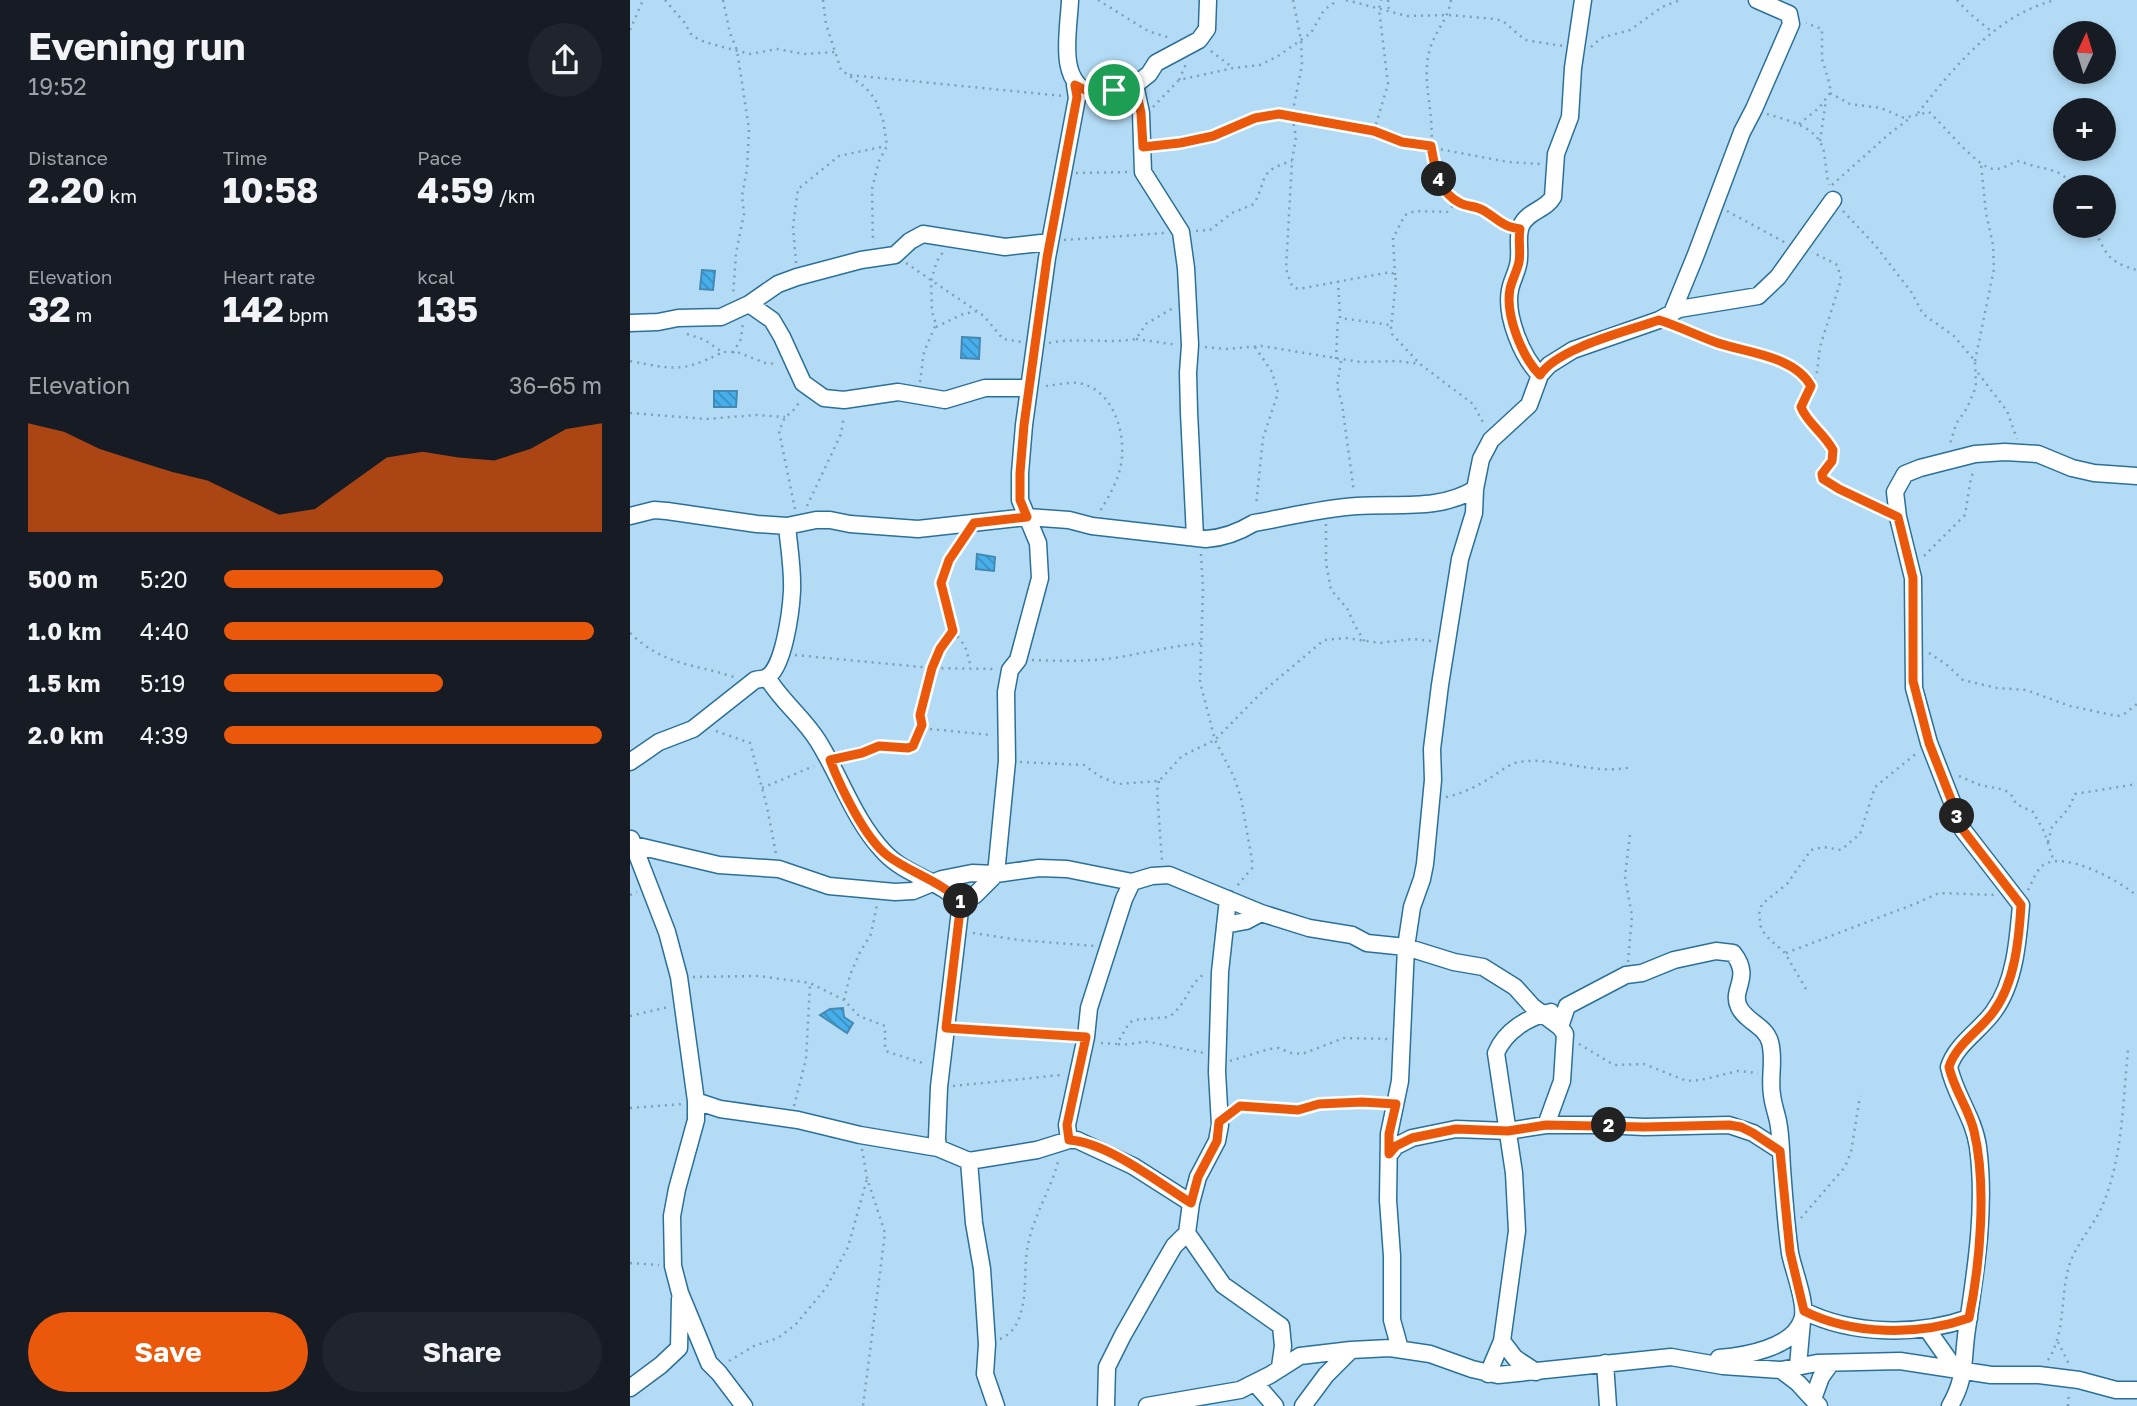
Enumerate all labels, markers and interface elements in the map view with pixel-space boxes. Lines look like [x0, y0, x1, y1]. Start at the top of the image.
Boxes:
north arrow [2053, 21, 2116, 84]
map controls [2053, 21, 2116, 238]
text: Evening run [28, 23, 246, 68]
button: share [528, 23, 602, 97]
pin [1084, 60, 1144, 120]
icon: arrive [1095, 71, 1133, 109]
text: 19:52 [28, 72, 87, 100]
button: + [2053, 98, 2116, 161]
text: Distance [28, 146, 108, 169]
text: Time [223, 146, 267, 169]
text: Pace [417, 146, 462, 169]
pin: 4 [1422, 162, 1456, 196]
text: 4 [1433, 167, 1444, 190]
text: 2.20 [28, 169, 105, 211]
text: 10:58 [223, 169, 318, 211]
text: 4:59 [417, 169, 494, 211]
button: − [2053, 175, 2116, 238]
text: km [105, 184, 137, 207]
text: /km [494, 184, 535, 207]
text: Elevation [28, 265, 113, 288]
text: Heart rate [223, 265, 315, 288]
text: kcal [417, 265, 455, 288]
text: 32 [28, 288, 71, 330]
text: 142 [223, 288, 284, 330]
text: 135 [417, 288, 478, 330]
text: m [71, 303, 92, 326]
text: bpm [284, 303, 329, 326]
text: Elevation [28, 371, 130, 399]
text: 36–65 m [509, 371, 602, 399]
text: 500 m [28, 565, 98, 593]
text: 5:20 [140, 565, 188, 593]
text: 1.0 km [28, 617, 101, 645]
text: 4:40 [140, 617, 189, 645]
text: 1.5 km [28, 669, 100, 697]
text: 5:19 [140, 669, 185, 697]
text: 2.0 km [28, 721, 104, 749]
text: 4:39 [140, 721, 188, 749]
pin: 3 [1940, 798, 1974, 834]
text: 3 [1951, 804, 1962, 827]
pin: 1 [944, 884, 978, 918]
text: 1 [956, 889, 965, 912]
pin: 2 [1592, 1108, 1626, 1142]
text: 2 [1603, 1113, 1614, 1136]
button: Save [28, 1312, 308, 1392]
button: Share [322, 1312, 602, 1392]

